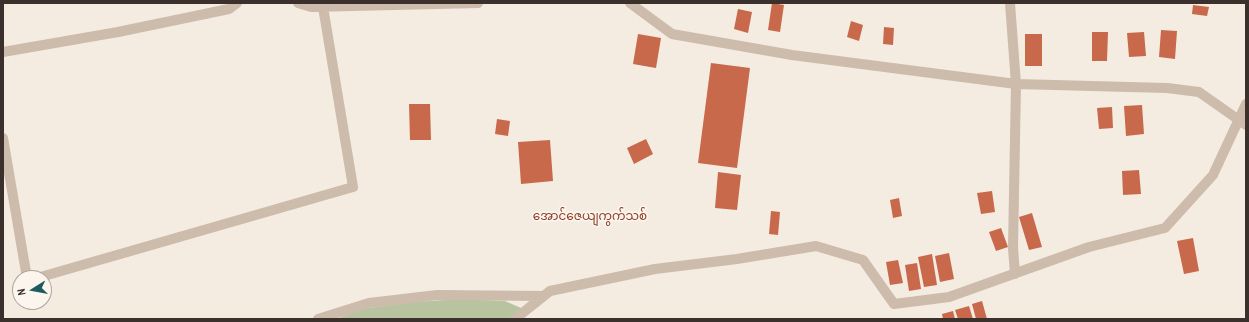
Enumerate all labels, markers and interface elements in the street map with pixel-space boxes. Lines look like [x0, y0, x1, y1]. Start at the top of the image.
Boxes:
district label: အောင်ဇေယျကွက်သစ် [533, 210, 647, 224]
north arrow [12, 270, 52, 310]
text: N [14, 288, 29, 297]

